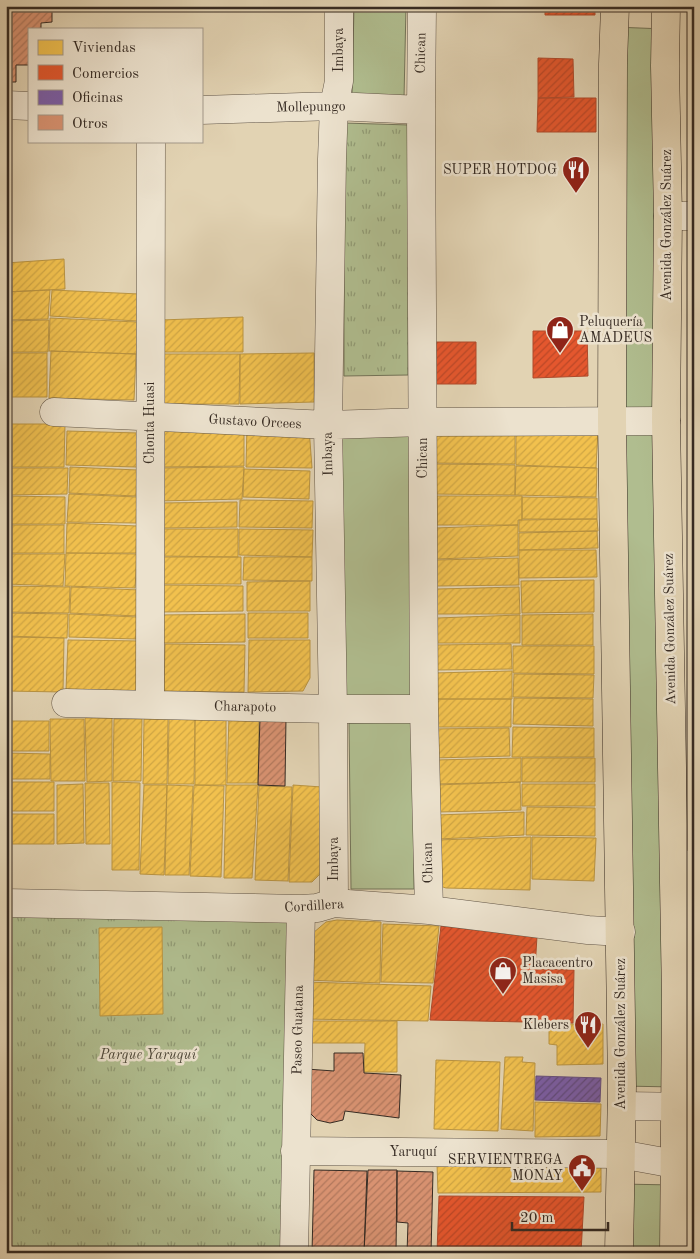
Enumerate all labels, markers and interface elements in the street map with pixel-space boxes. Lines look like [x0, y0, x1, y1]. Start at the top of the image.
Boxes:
legend [28, 28, 202, 142]
street label: Imbaya [332, 28, 346, 72]
street label: Chican [414, 32, 428, 74]
text: Viviendas [72, 41, 136, 56]
text: Comercios [72, 67, 139, 82]
text: Oficinas [72, 91, 123, 106]
street label: Mollepungo [276, 99, 346, 115]
text: Otros [72, 117, 108, 132]
street label: Avenida González Suárez [660, 149, 674, 301]
restaurant icon: SUPER HOTDOG [561, 155, 591, 194]
place label: SUPER HOTDOG [443, 163, 557, 177]
shop icon: Peluquería AMADEUS [545, 315, 575, 354]
place label: Peluquería AMADEUS [579, 315, 652, 345]
street label: Chonta Huasi [143, 382, 157, 464]
street label: Gustavo Orcees [208, 413, 302, 431]
street label: Imbaya [321, 432, 335, 476]
street label: Chican [416, 437, 430, 479]
street label: Avenida González Suárez [662, 553, 678, 705]
street label: Charapoto [214, 699, 276, 715]
street label: Imbaya [327, 837, 341, 881]
street label: Chican [421, 842, 435, 884]
street label: Cordillera [284, 897, 344, 915]
shop icon: Placacentro Masisa [488, 956, 518, 995]
place label: Placacentro Masisa [522, 956, 593, 986]
street label: Avenida González Suárez [614, 958, 628, 1110]
street label: Paseo Guatana [290, 985, 306, 1075]
restaurant icon: Klebers [573, 1010, 603, 1049]
place label: Klebers [523, 1018, 569, 1032]
park label: Parque Yaruquí [99, 1048, 198, 1063]
street label: Yaruquí [389, 1145, 437, 1159]
place label: SERVIENTREGA MONAY [448, 1153, 563, 1183]
public building icon: SERVIENTREGA MONAY [567, 1153, 597, 1192]
scale bar [512, 1199, 609, 1231]
text: 20 m [520, 1211, 554, 1226]

